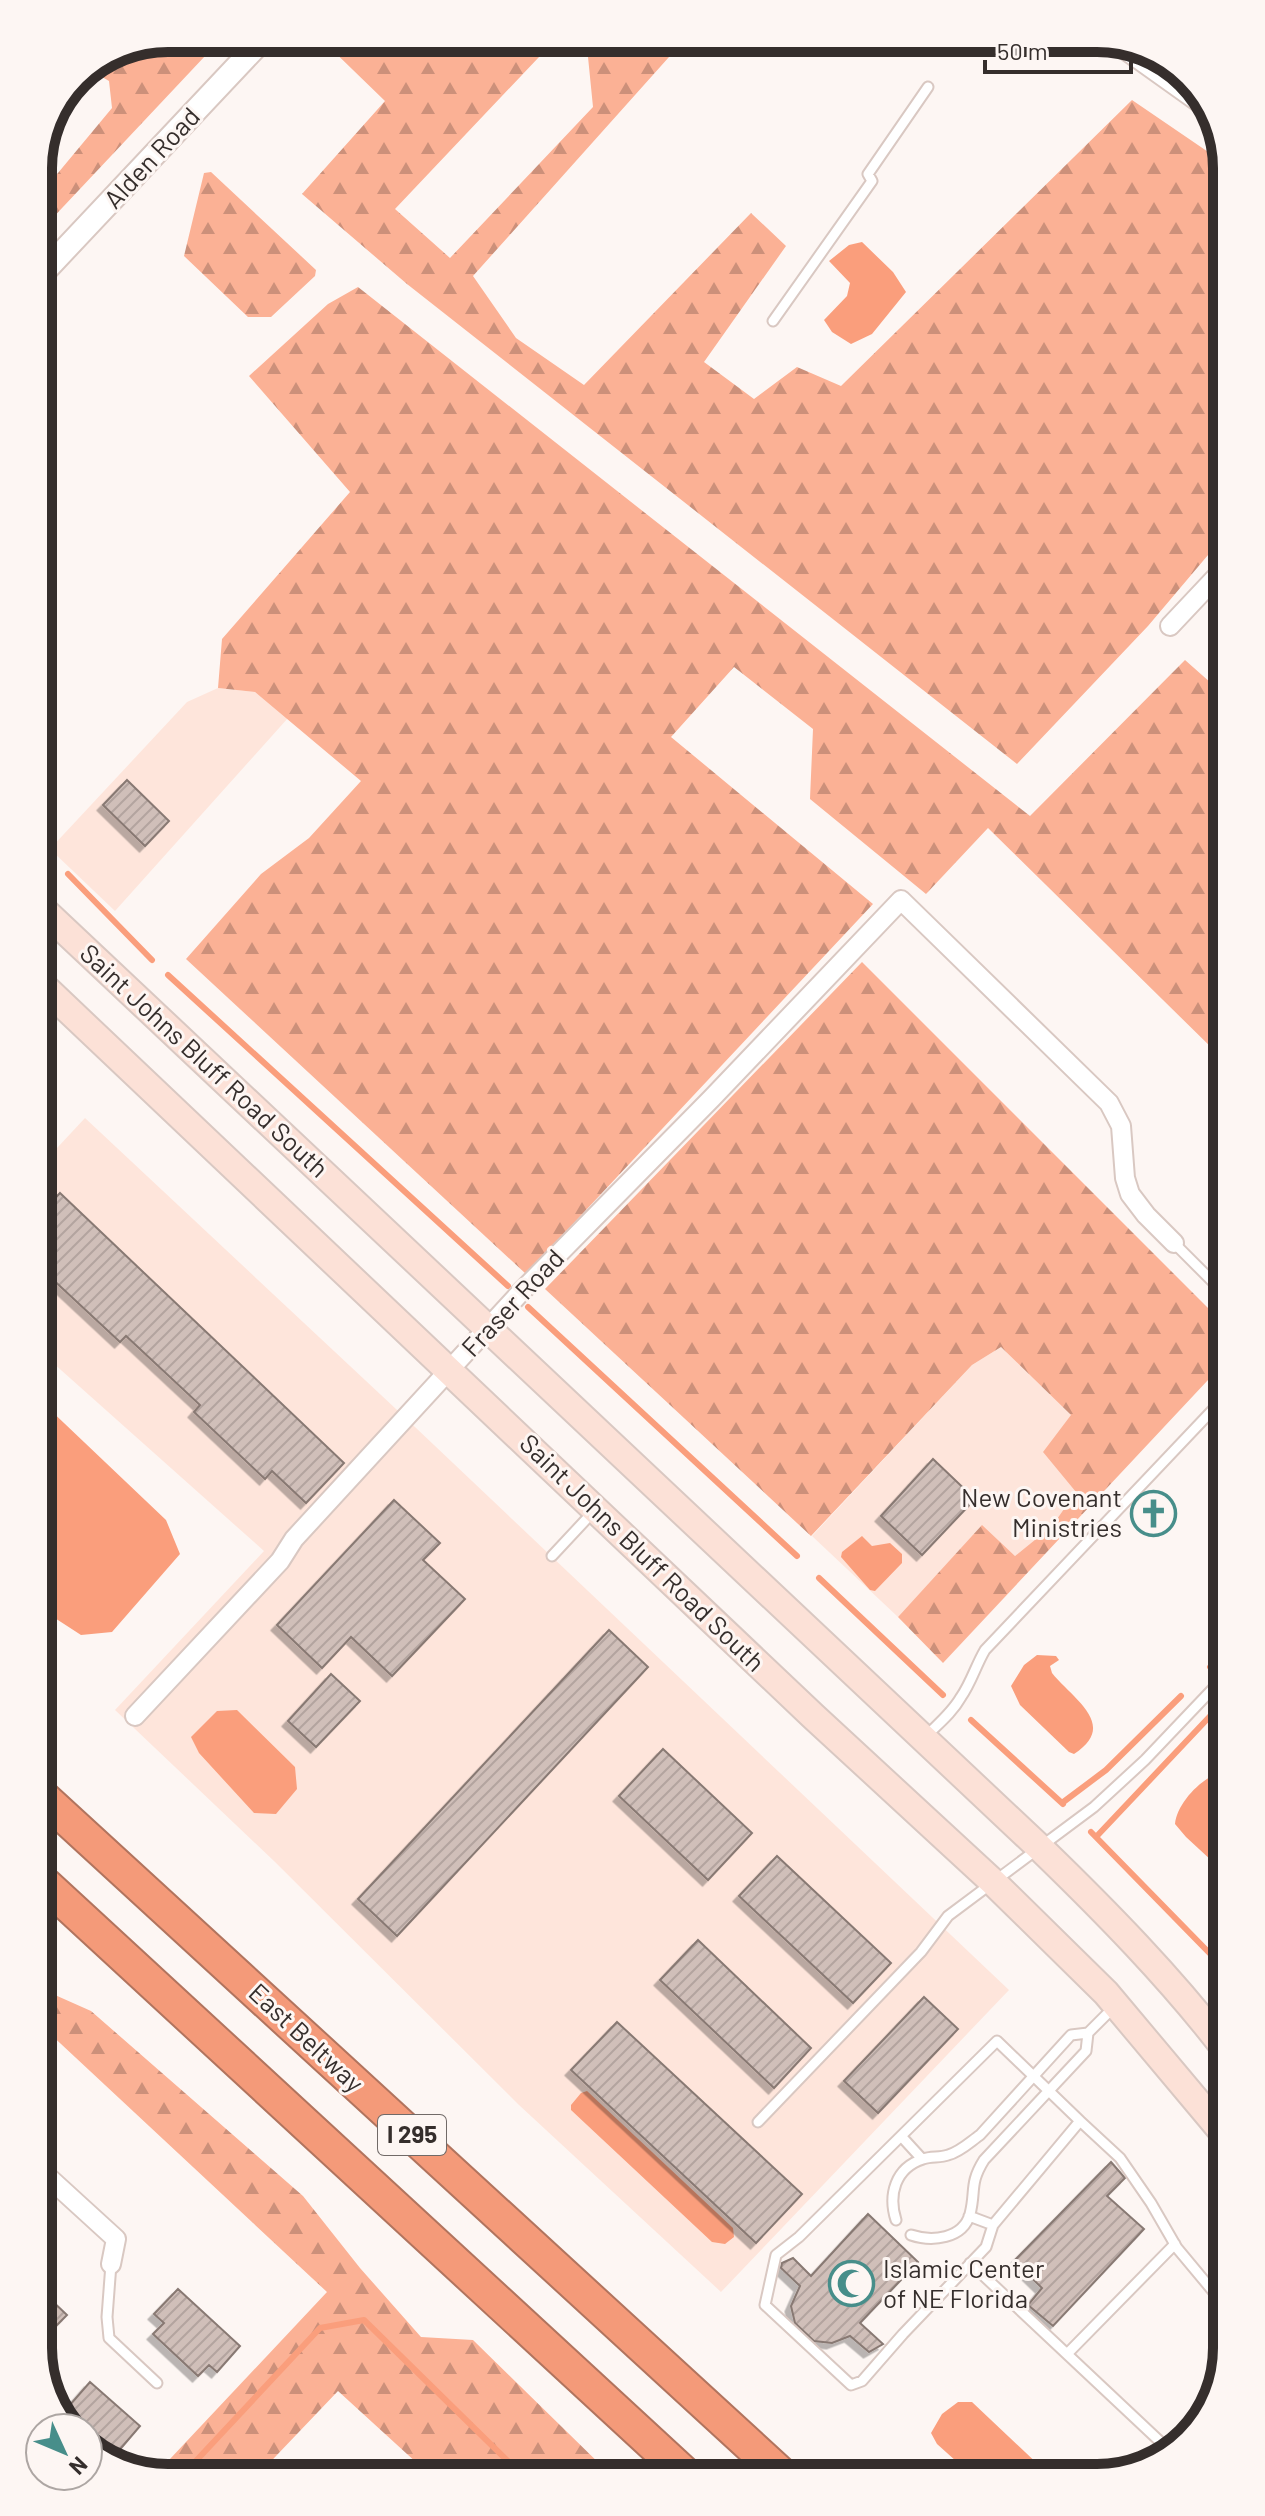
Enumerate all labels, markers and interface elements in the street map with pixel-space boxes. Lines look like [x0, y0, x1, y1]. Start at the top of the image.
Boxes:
scale bar [985, 24, 1131, 74]
text: 50 m [997, 36, 1048, 65]
street label: Alden Road [96, 100, 205, 214]
street label: Saint Johns Bluff Road South [74, 937, 336, 1183]
street label: Fraser Road [454, 1242, 570, 1362]
street label: Saint Johns Bluff Road South [514, 1427, 772, 1677]
place label: New Covenant Ministries [961, 1481, 1122, 1542]
church icon: New Covenant Ministries [1129, 1489, 1177, 1537]
street label: East Beltway [243, 1976, 371, 2098]
road number: I 295 [378, 2115, 446, 2155]
place label: Islamic Center of NE Florida [883, 2252, 1045, 2313]
mosque icon: Islamic Center of NE Florida [828, 2260, 876, 2308]
north arrow [24, 2412, 104, 2492]
text: N [65, 2452, 94, 2481]

